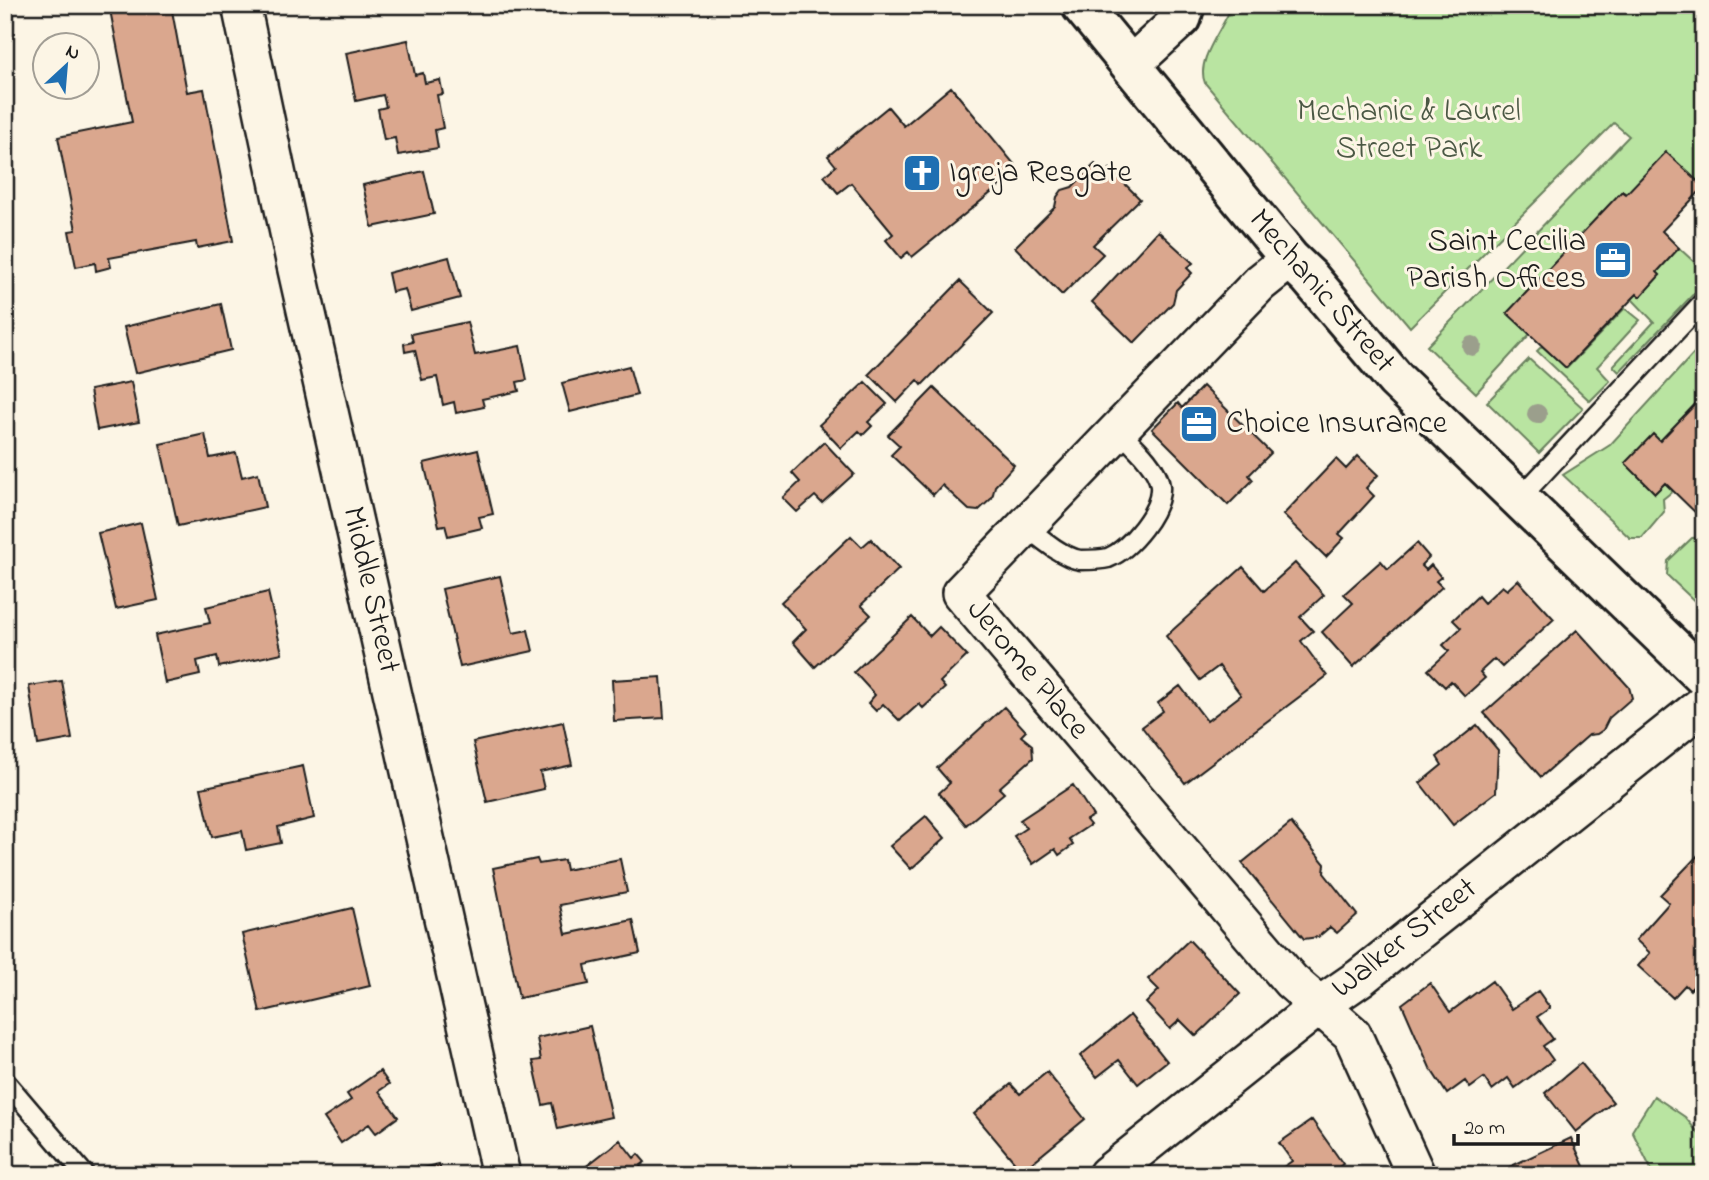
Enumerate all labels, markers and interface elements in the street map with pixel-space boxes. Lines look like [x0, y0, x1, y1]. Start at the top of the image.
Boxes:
north arrow [32, 32, 102, 102]
text: N [61, 38, 84, 68]
park label: Mechanic & Laurel Street Park [1297, 89, 1521, 173]
place label: Igreja Resgate [949, 150, 1133, 197]
church icon: Igreja Resgate [901, 152, 943, 194]
street label: Mechanic Street [1236, 199, 1406, 385]
place label: Saint Cecilia Parish Offices [1407, 219, 1586, 303]
office icon: Saint Cecilia Parish Offices [1592, 239, 1634, 281]
place label: Choice Insurance [1226, 401, 1448, 448]
office icon: Choice Insurance [1178, 403, 1220, 445]
street label: Middle Street [328, 502, 412, 678]
street label: Jerome Place [954, 589, 1101, 751]
street label: Walker Street [1322, 867, 1488, 1011]
scale bar [1454, 1103, 1578, 1147]
text: 20 m [1464, 1114, 1505, 1144]

